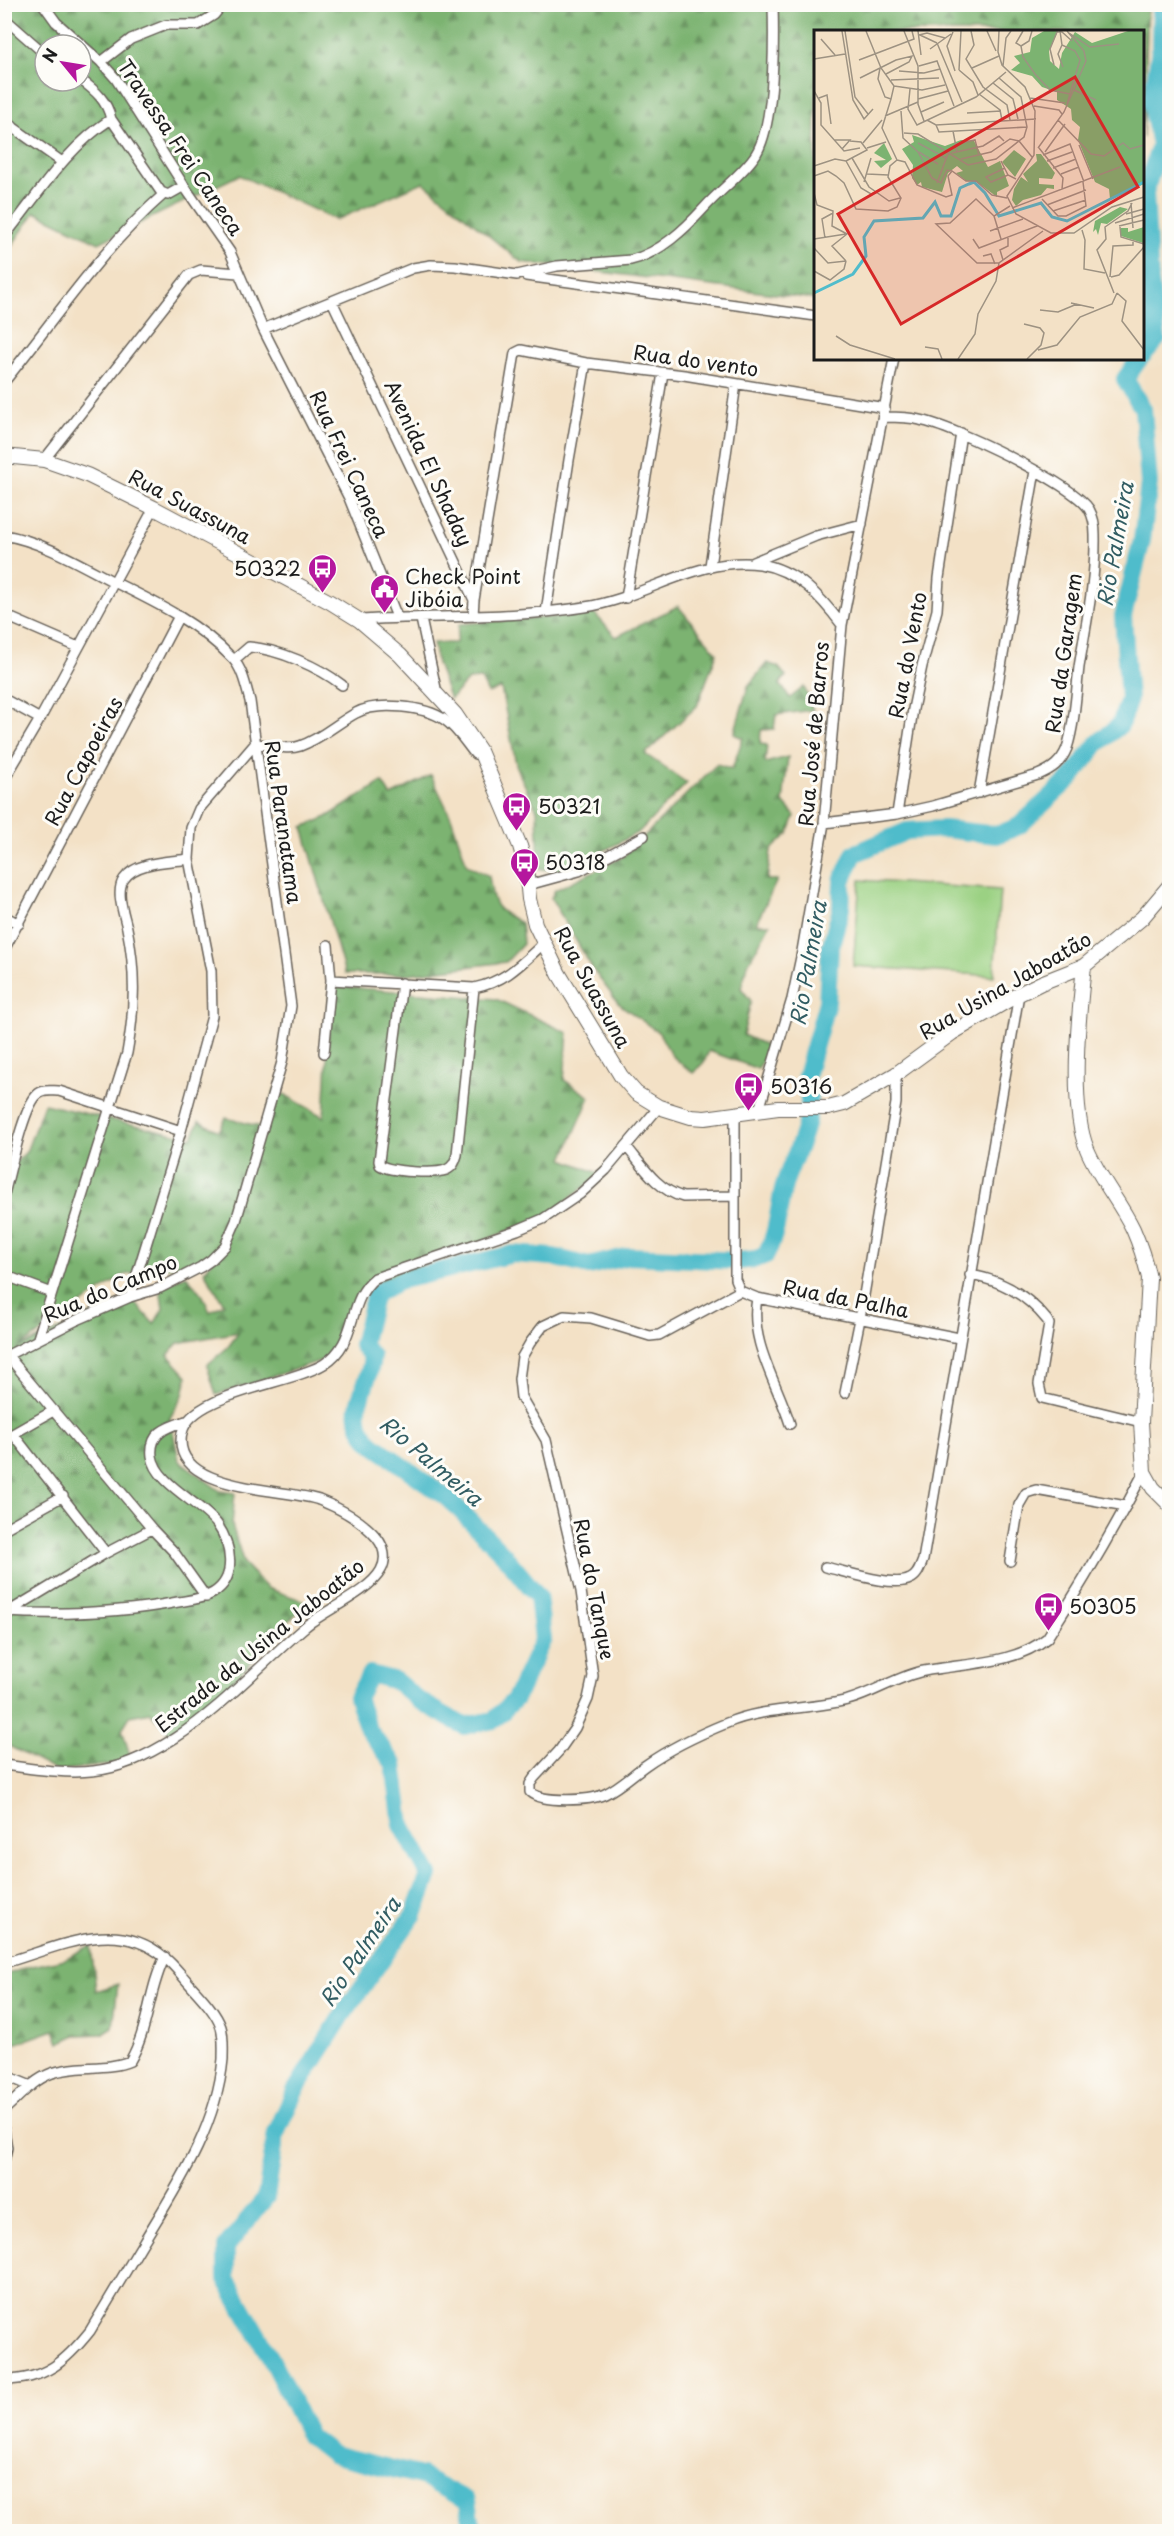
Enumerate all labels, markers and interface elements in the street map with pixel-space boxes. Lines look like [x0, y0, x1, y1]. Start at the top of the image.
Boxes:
inset map [814, 30, 1144, 360]
north arrow [33, 33, 93, 93]
text: N [36, 44, 63, 66]
street label: Travessa Frei Caneca [111, 53, 252, 242]
street label: Rua do vento [632, 336, 760, 384]
street label: Avenida El Shaday [377, 375, 481, 551]
street label: Rua Frei Caneca [303, 385, 397, 543]
street label: Rua Suassuna [123, 461, 257, 551]
water label: Rio Palmeira [1087, 478, 1141, 609]
bus stop icon: 50322 [306, 552, 338, 594]
place label: 50322 [234, 553, 301, 583]
place label: Check Point Jibóia [405, 561, 521, 614]
street label: Rua da Garagem [1037, 571, 1089, 735]
public building icon: Check Point Jibóia [368, 572, 400, 614]
street label: Rua do Vento [880, 589, 934, 721]
street label: Rua José de Barros [790, 640, 836, 828]
street label: Rua Capoeiras [36, 691, 130, 831]
street label: Rua Paranatama [258, 738, 310, 906]
bus stop icon: 50321 [501, 790, 533, 832]
place label: 50321 [538, 791, 600, 821]
bus stop icon: 50318 [508, 846, 540, 888]
place label: 50318 [545, 847, 606, 877]
water label: Rio Palmeira [780, 897, 834, 1028]
street label: Rua Suassuna [547, 921, 639, 1054]
street label: Rua Usina Jaboatão [913, 923, 1097, 1047]
bus stop icon: 50316 [733, 1070, 765, 1112]
place label: 50316 [770, 1071, 832, 1101]
street label: Rua do Campo [38, 1246, 182, 1330]
street label: Rua da Palha [780, 1271, 912, 1325]
water label: Rio Palmeira [373, 1407, 491, 1513]
street label: Rua do Tanque [567, 1516, 623, 1662]
street label: Estrada da Usina Jaboatão [148, 1551, 370, 1739]
bus stop icon: 50305 [1032, 1590, 1064, 1632]
place label: 50305 [1069, 1591, 1137, 1621]
water label: Rio Palmeira [310, 1889, 408, 2012]

